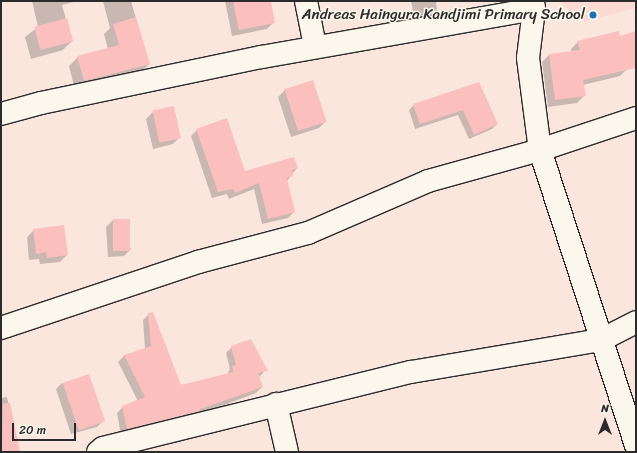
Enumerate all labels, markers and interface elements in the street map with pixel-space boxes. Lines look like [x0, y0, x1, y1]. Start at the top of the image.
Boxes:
place label: Andreas Haingura Kandjimi Primary School [302, 6, 585, 24]
marker: Andreas Haingura Kandjimi Primary School [588, 10, 598, 20]
text: N [601, 399, 609, 418]
north arrow [585, 401, 625, 441]
scale bar [14, 415, 78, 441]
text: 20 m [19, 419, 46, 441]

